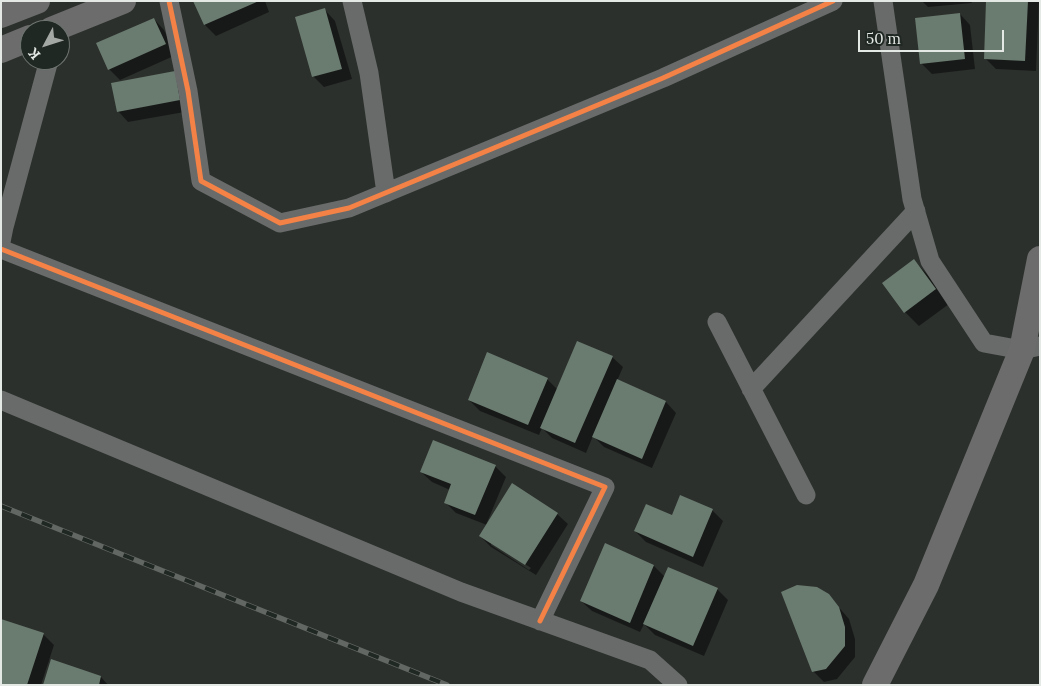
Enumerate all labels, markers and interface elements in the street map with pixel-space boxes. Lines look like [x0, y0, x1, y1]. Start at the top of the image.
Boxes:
north arrow [20, 20, 70, 70]
scale bar [861, 20, 1007, 52]
text: 50 m [866, 29, 901, 48]
text: K [24, 44, 44, 64]

